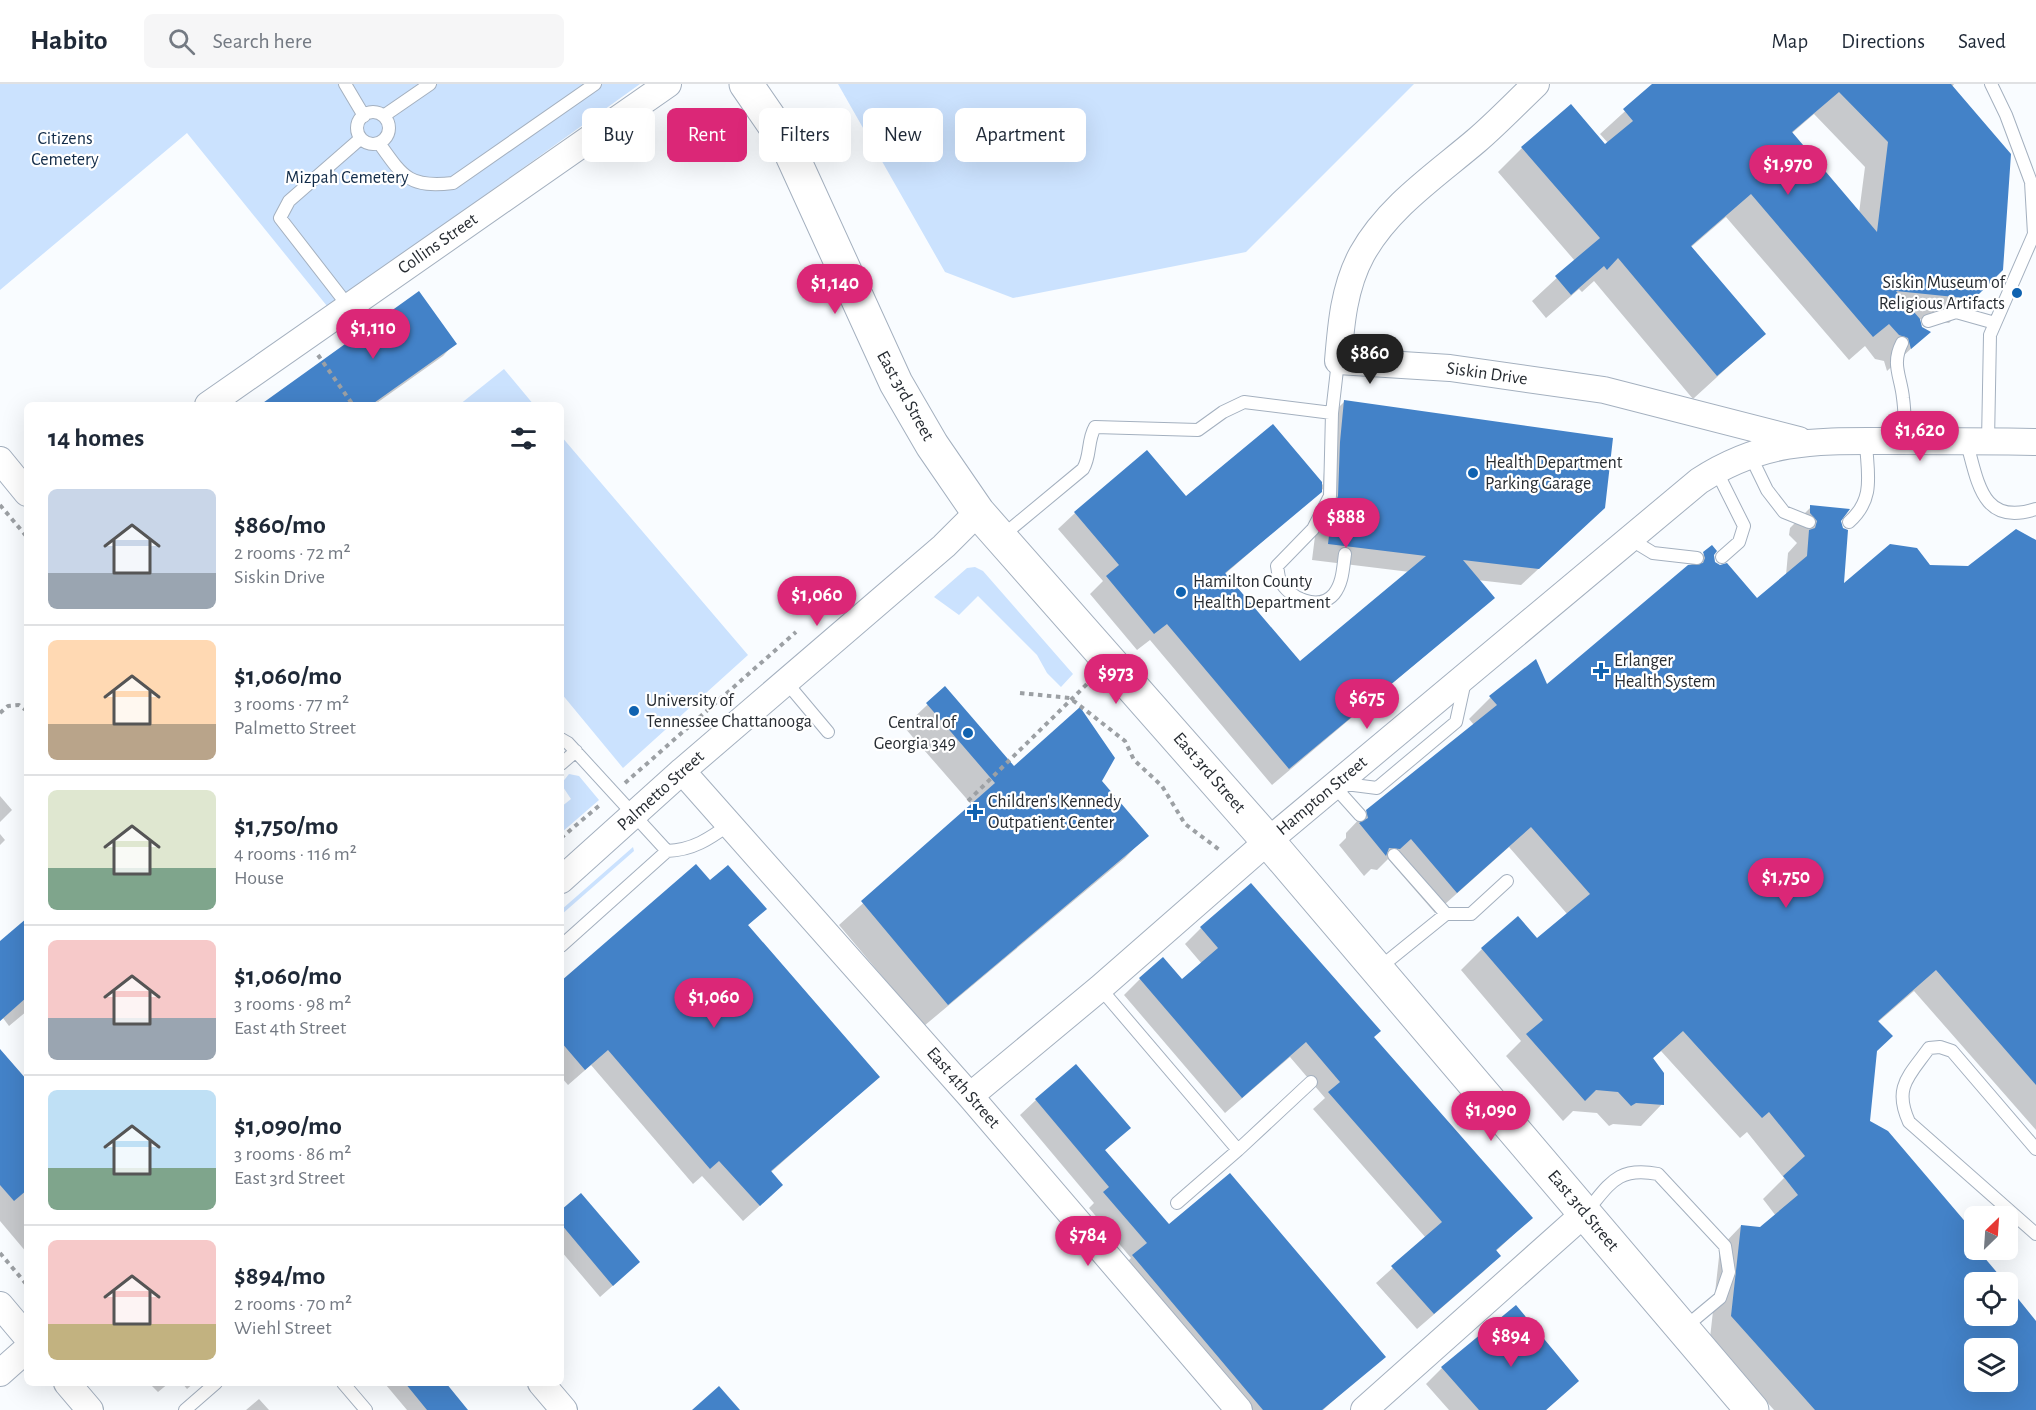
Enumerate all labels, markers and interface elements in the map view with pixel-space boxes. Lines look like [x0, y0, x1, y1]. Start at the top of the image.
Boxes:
search box [144, 14, 564, 68]
icon: search [165, 25, 198, 58]
text: Habito [30, 27, 108, 55]
text: Search here [213, 30, 312, 52]
text: Map [1772, 31, 1808, 52]
text: Directions [1841, 31, 1925, 52]
text: Saved [1958, 31, 2006, 52]
chip: Buy [582, 108, 655, 162]
chip: Rent [667, 108, 747, 162]
chip: Filters [759, 108, 851, 162]
chip: New [863, 108, 943, 162]
chip: Apartment [955, 108, 1086, 162]
park label: Citizens Cemetery [31, 130, 99, 169]
pin: $1,970 [1739, 145, 1837, 196]
text: $1,970 [1763, 154, 1813, 174]
park label: Mizpah Cemetery [285, 169, 409, 187]
street label: Collins Street [395, 210, 481, 278]
pin: $1,140 [786, 264, 884, 315]
text: $1,140 [811, 273, 859, 293]
place label: Siskin Museum of Religious Artifacts [1879, 274, 2007, 313]
marker: Siskin Museum of Religious Artifacts [2010, 286, 2024, 300]
pin: $1,110 [324, 309, 422, 360]
text: $1,110 [350, 318, 396, 338]
pin: $860 [1334, 334, 1406, 385]
text: $860 [1351, 343, 1389, 363]
street label: East 3rd Street [873, 348, 937, 444]
street label: Siskin Drive [1445, 359, 1529, 389]
pin: $1,620 [1871, 411, 1969, 462]
text: $1,620 [1895, 420, 1945, 440]
icon: filters [507, 422, 540, 455]
text: 14 homes [48, 425, 144, 451]
place label: Health Department Parking Garage [1485, 454, 1623, 493]
marker: Health Department Parking Garage [1466, 466, 1480, 480]
pin: $888 [1310, 498, 1382, 549]
text: $888 [1327, 507, 1365, 527]
text: $860/mo [234, 512, 326, 538]
icon: home [96, 513, 168, 585]
text: 2 rooms · 72 m² [234, 543, 351, 563]
text: Siskin Drive [234, 567, 325, 587]
place label: Hamilton County Health Department [1193, 573, 1331, 612]
pin: $1,060 [768, 576, 866, 627]
text: $1,060 [791, 585, 843, 605]
marker: Hamilton County Health Department [1174, 585, 1188, 599]
place label: Erlanger Health System [1614, 652, 1716, 691]
pin: $973 [1080, 654, 1152, 705]
marker: Erlanger Health System [1592, 662, 1610, 680]
text: $1,060/mo [234, 663, 342, 689]
text: $973 [1098, 663, 1134, 683]
icon: home [96, 664, 168, 736]
pin: $675 [1331, 679, 1403, 730]
text: $675 [1349, 688, 1385, 708]
place label: University of Tennessee Chattanooga [646, 692, 812, 731]
text: 3 rooms · 77 m² [234, 694, 349, 714]
marker: University of Tennessee Chattanooga [627, 704, 641, 718]
place label: Central of Georgia 349 [874, 714, 958, 753]
text: Palmetto Street [234, 718, 356, 738]
marker: Central of Georgia 349 [961, 726, 975, 740]
street label: East 3rd Street [1169, 729, 1249, 817]
street label: Palmetto Street [614, 747, 708, 834]
street label: Hampton Street [1273, 753, 1371, 839]
place label: Children's Kennedy Outpatient Center [988, 793, 1121, 832]
marker: Children's Kennedy Outpatient Center [966, 803, 984, 821]
text: $1,750/mo [234, 813, 338, 839]
icon: home [96, 814, 168, 886]
text: 4 rooms · 116 m² [234, 844, 357, 864]
pin: $1,750 [1737, 858, 1835, 909]
text: $1,750 [1762, 867, 1810, 887]
text: House [234, 868, 284, 888]
text: $1,060/mo [234, 963, 342, 989]
icon: home [96, 964, 168, 1036]
pin: $1,060 [665, 978, 763, 1029]
text: $1,060 [688, 987, 740, 1007]
text: 3 rooms · 98 m² [234, 994, 351, 1014]
text: East 4th Street [234, 1018, 346, 1038]
street label: East 4th Street [923, 1044, 1003, 1132]
pin: $1,090 [1442, 1091, 1540, 1142]
text: $1,090 [1465, 1100, 1517, 1120]
text: $1,090/mo [234, 1113, 342, 1139]
icon: home [96, 1114, 168, 1186]
text: 3 rooms · 86 m² [234, 1144, 351, 1164]
street label: East 3rd Street [1544, 1167, 1622, 1255]
text: East 3rd Street [234, 1168, 345, 1188]
north arrow [1964, 1206, 2018, 1260]
map controls [1964, 1206, 2018, 1392]
pin: $784 [1052, 1216, 1124, 1267]
text: $784 [1069, 1225, 1107, 1245]
text: $894/mo [234, 1263, 325, 1289]
icon: home [96, 1264, 168, 1336]
button: locate [1964, 1272, 2018, 1326]
text: 2 rooms · 70 m² [234, 1294, 352, 1314]
pin: $894 [1475, 1317, 1547, 1368]
text: Wiehl Street [234, 1318, 332, 1338]
text: $894 [1492, 1326, 1530, 1346]
button: layers [1964, 1338, 2018, 1392]

